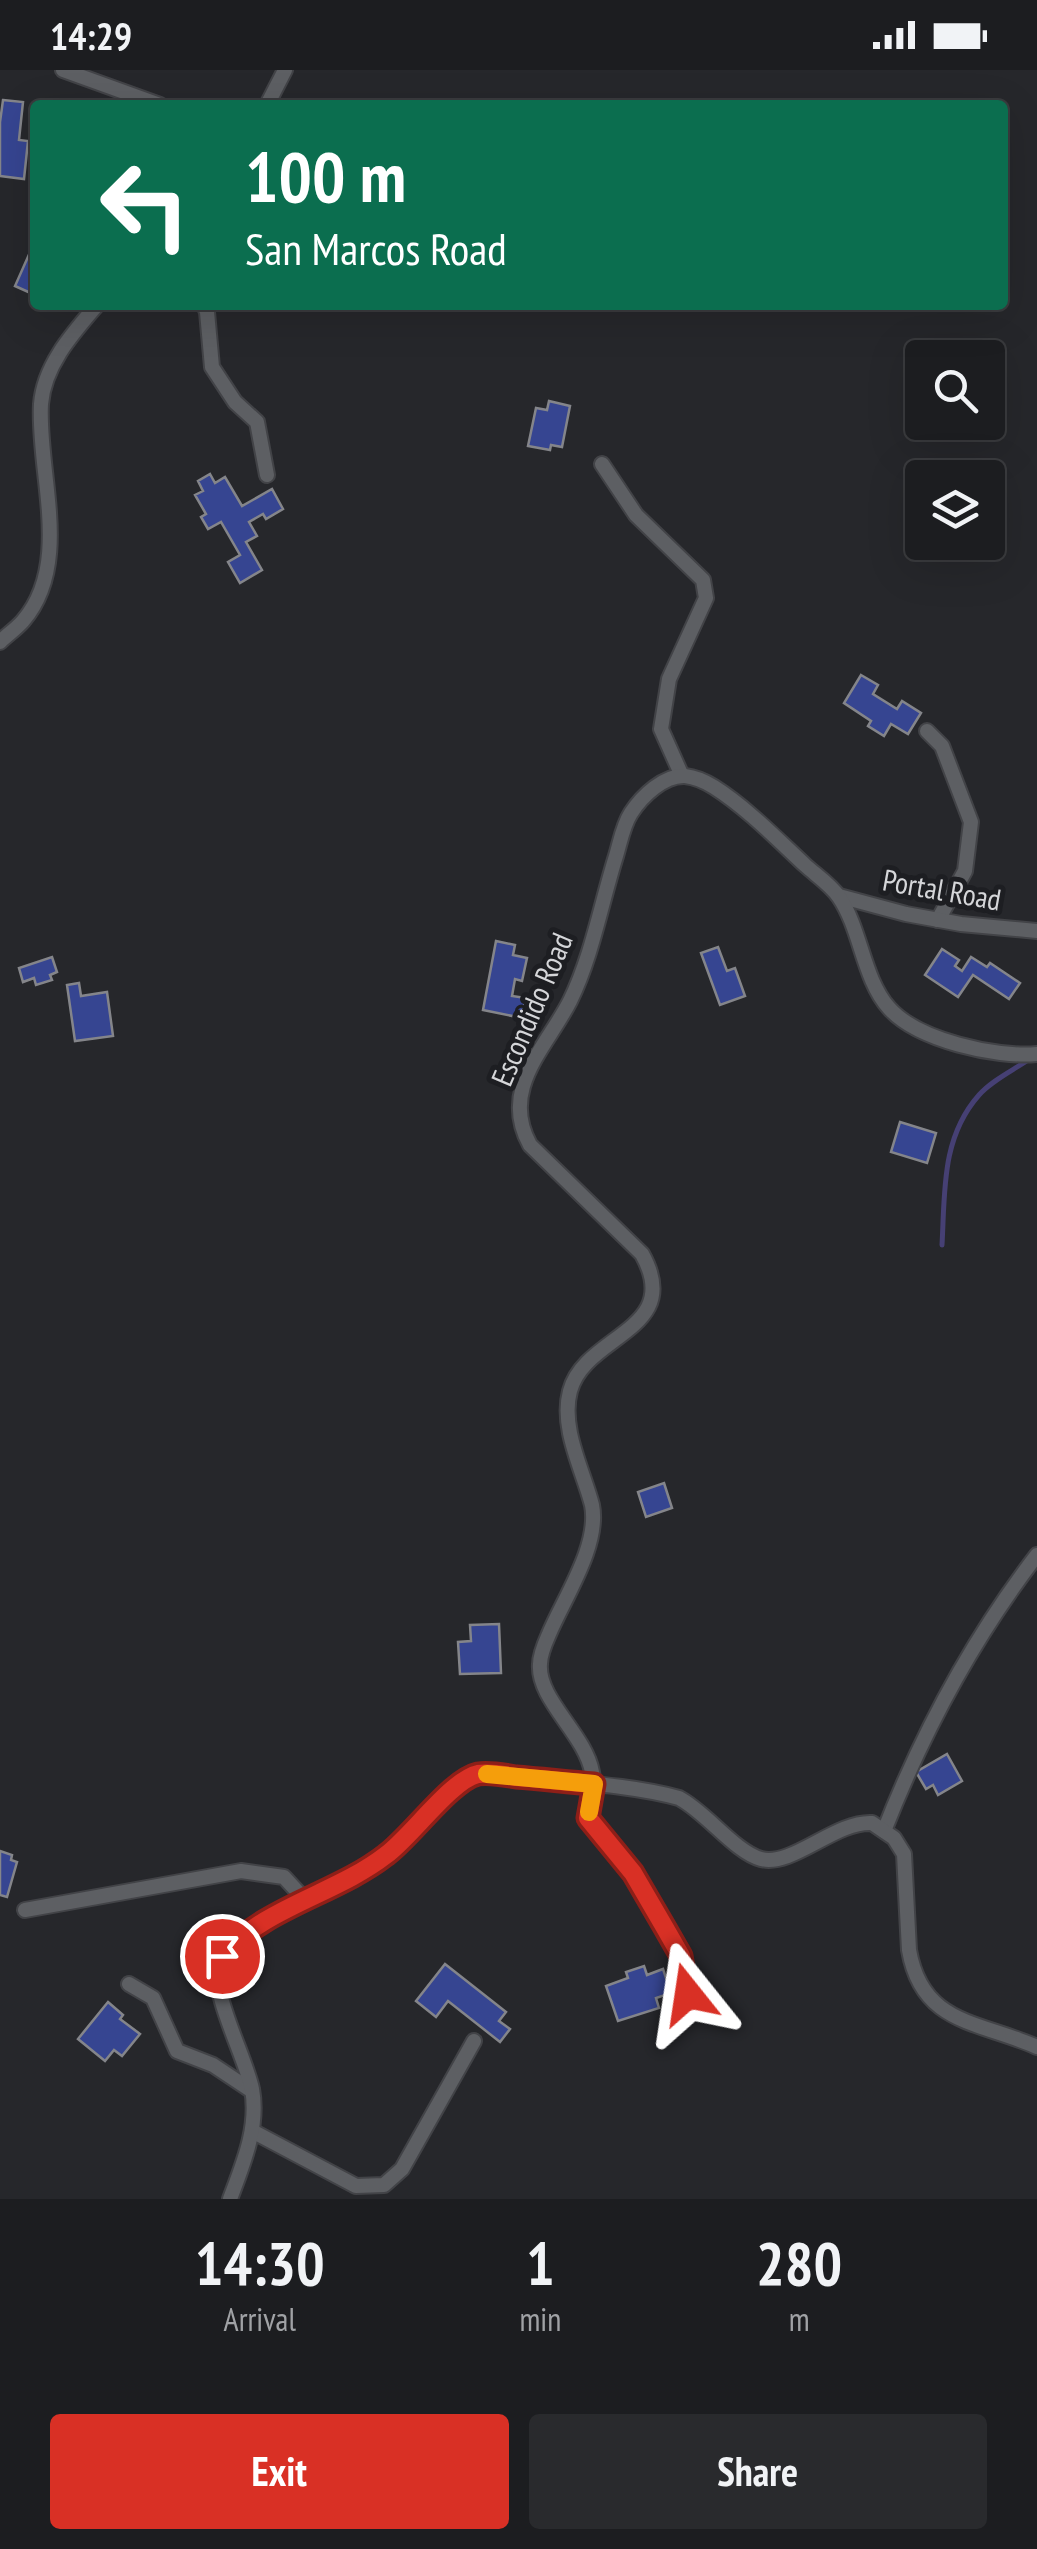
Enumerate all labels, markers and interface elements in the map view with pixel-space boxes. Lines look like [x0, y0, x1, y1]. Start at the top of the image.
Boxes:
text: 14:29 [50, 11, 132, 60]
text: 100 m [245, 131, 406, 221]
icon: left [80, 140, 210, 270]
text: San Marcos Road [245, 219, 507, 277]
map controls [905, 340, 1005, 560]
button: search [905, 340, 1005, 440]
button: layers [905, 460, 1005, 560]
street label: Portal Road [880, 859, 1004, 919]
street label: Escondido Road [481, 927, 581, 1091]
pin [180, 1914, 265, 1999]
icon: arrive [195, 1929, 250, 1984]
position arrow [636, 1942, 740, 2046]
text: 14:30 [195, 2224, 325, 2302]
text: 1 [526, 2224, 555, 2302]
text: 280 [756, 2224, 842, 2302]
text: Arrival [224, 2298, 296, 2340]
text: min [519, 2298, 561, 2340]
text: m [789, 2298, 810, 2340]
button: Exit [50, 2414, 509, 2529]
button: Share [529, 2414, 987, 2529]

